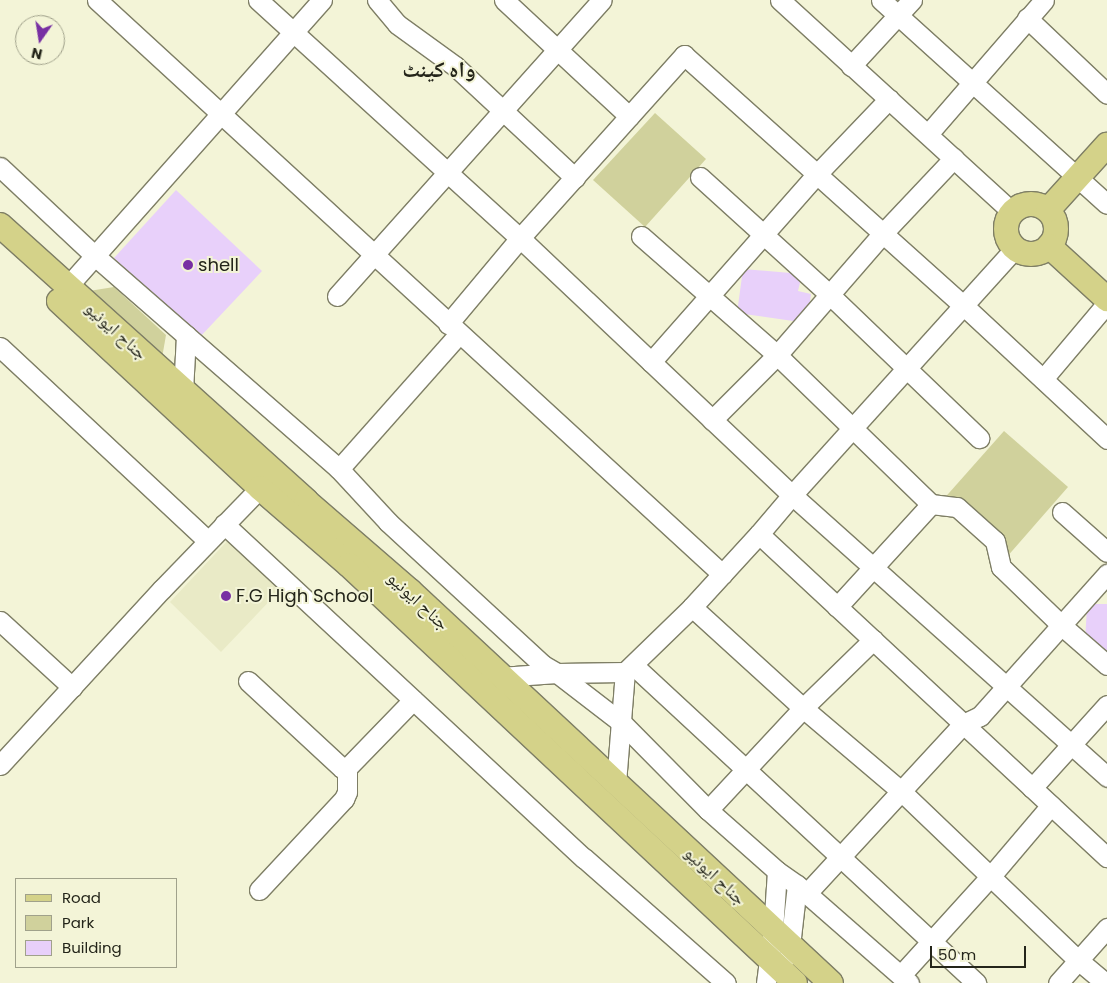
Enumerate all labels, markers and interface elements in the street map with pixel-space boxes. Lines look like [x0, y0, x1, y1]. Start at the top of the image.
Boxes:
north arrow [15, 15, 65, 65]
text: N [29, 43, 44, 65]
district label: واہ کینٹ [402, 57, 476, 83]
place label: shell [198, 254, 239, 276]
marker: shell [182, 259, 194, 271]
street label: جناح ایونیو [80, 297, 152, 365]
street label: جناح ایونیو [383, 567, 453, 635]
place label: F.G High School [236, 585, 374, 607]
marker: F.G High School [220, 590, 232, 602]
street label: جناح ایونیو [680, 842, 750, 910]
legend [15, 878, 178, 968]
text: Road [62, 887, 101, 908]
text: Park [62, 912, 94, 933]
scale bar [932, 936, 1028, 968]
text: Building [62, 937, 122, 958]
text: 50 m [938, 944, 976, 965]

